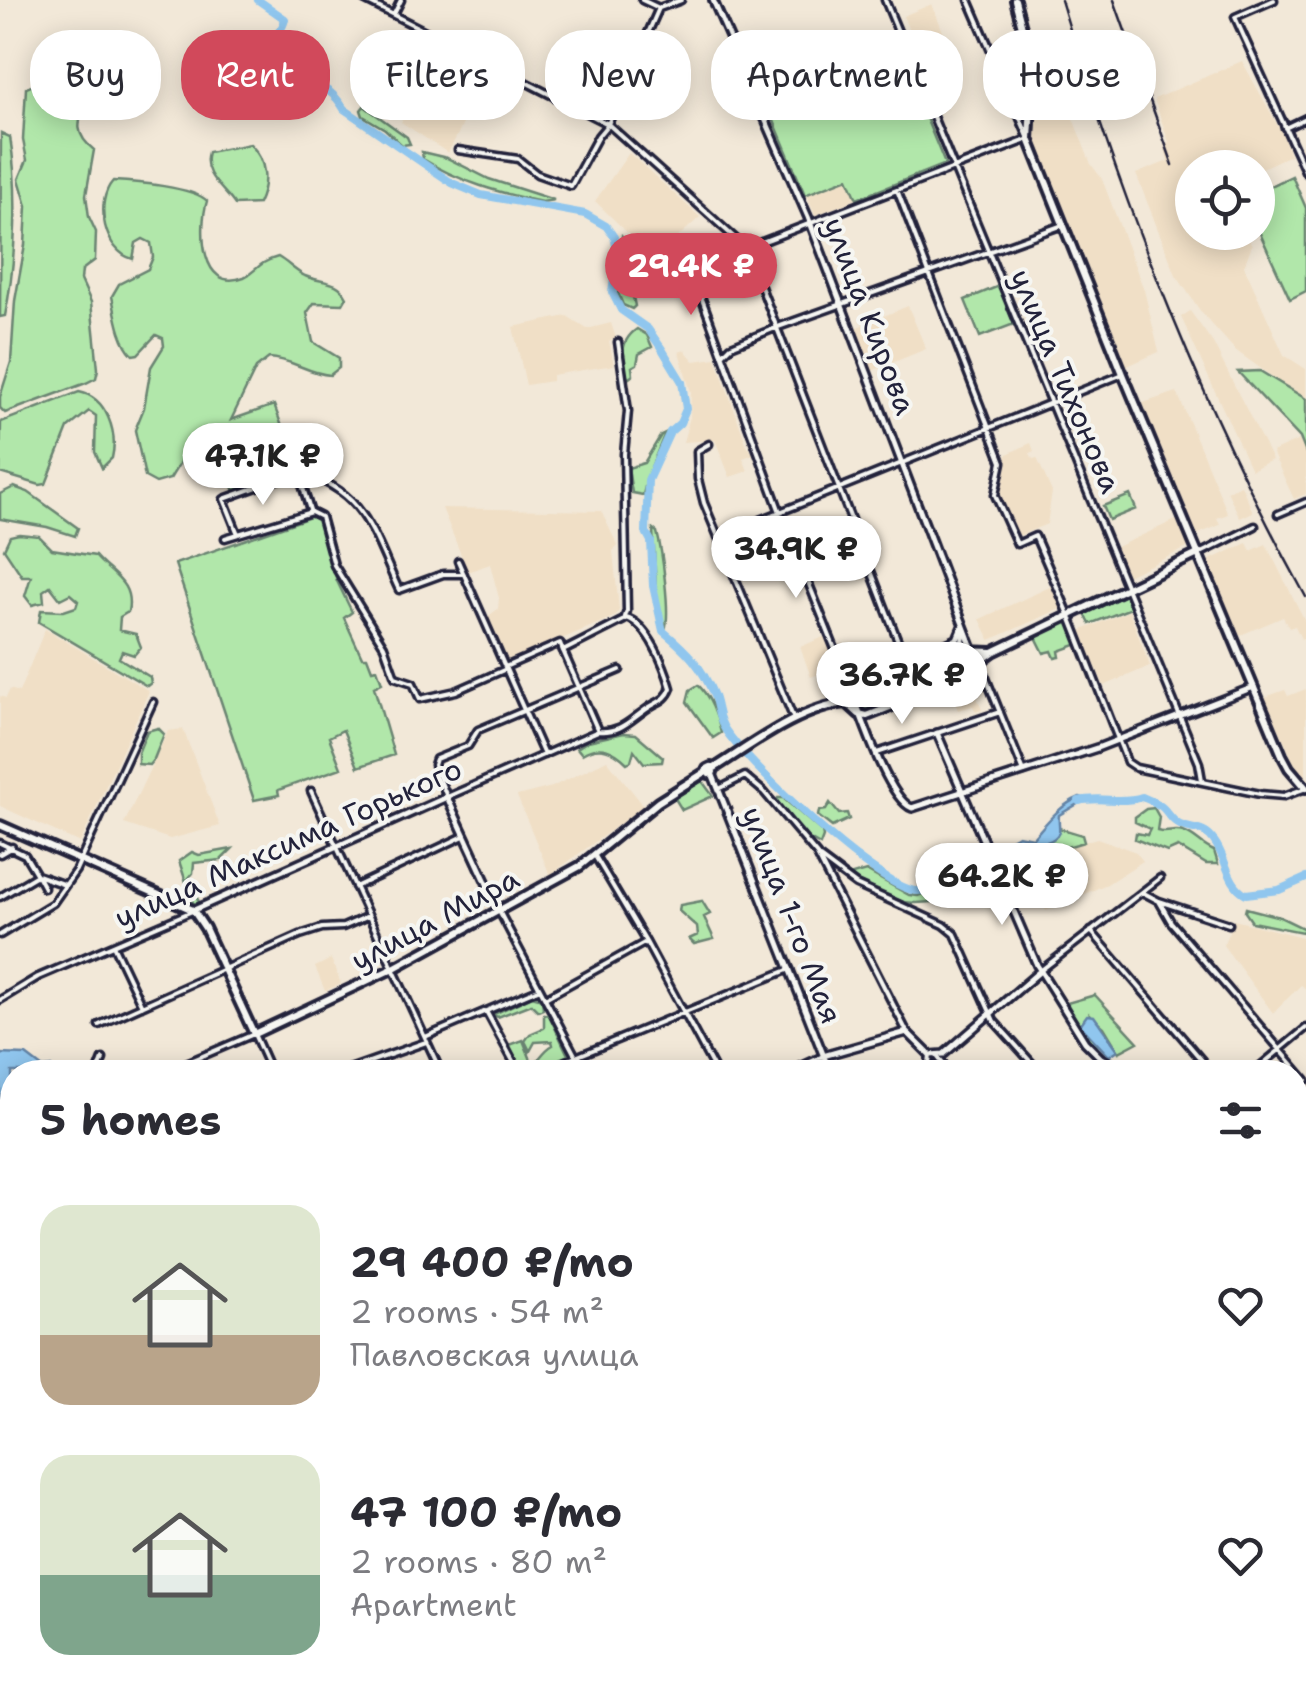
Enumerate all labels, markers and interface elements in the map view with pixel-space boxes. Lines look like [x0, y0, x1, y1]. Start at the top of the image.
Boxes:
chip: Buy [30, 30, 161, 120]
chip: Rent [181, 30, 330, 120]
chip: Filters [350, 30, 525, 120]
chip: New [545, 30, 691, 120]
chip: Apartment [711, 30, 963, 120]
chip: House [983, 30, 1156, 120]
map controls [1175, 150, 1275, 250]
button: locate [1175, 150, 1275, 250]
street label: улица Кирова [814, 211, 927, 421]
pin: 29.4K ₽ [599, 233, 783, 318]
text: 29.4K ₽ [627, 244, 755, 287]
street label: улица Тихонова [1000, 263, 1132, 500]
pin: 47.1K ₽ [171, 423, 355, 508]
text: 47.1K ₽ [205, 434, 321, 477]
pin: 34.9K ₽ [704, 516, 888, 601]
text: 34.9K ₽ [733, 527, 859, 570]
pin: 36.7K ₽ [810, 642, 994, 727]
text: 36.7K ₽ [838, 653, 966, 696]
street label: улица Максима Горького [108, 748, 468, 938]
street label: улица 1-го Мая [732, 801, 852, 1029]
pin: 64.2K ₽ [910, 843, 1094, 928]
text: 64.2K ₽ [937, 854, 1067, 897]
street label: улица Мира [344, 857, 527, 981]
text: 5 homes [40, 1092, 221, 1148]
icon: filters [1213, 1093, 1268, 1148]
text: 29 400 ₽/mo [350, 1234, 634, 1290]
icon: home [120, 1245, 240, 1365]
icon: heart [1213, 1278, 1268, 1333]
text: 2 rooms · 54 m² [350, 1290, 604, 1333]
text: Павловская улица [350, 1333, 639, 1376]
text: 47 100 ₽/mo [350, 1484, 622, 1540]
icon: home [120, 1495, 240, 1615]
icon: heart [1213, 1528, 1268, 1583]
text: 2 rooms · 80 m² [350, 1540, 607, 1583]
text: Apartment [350, 1583, 517, 1626]

